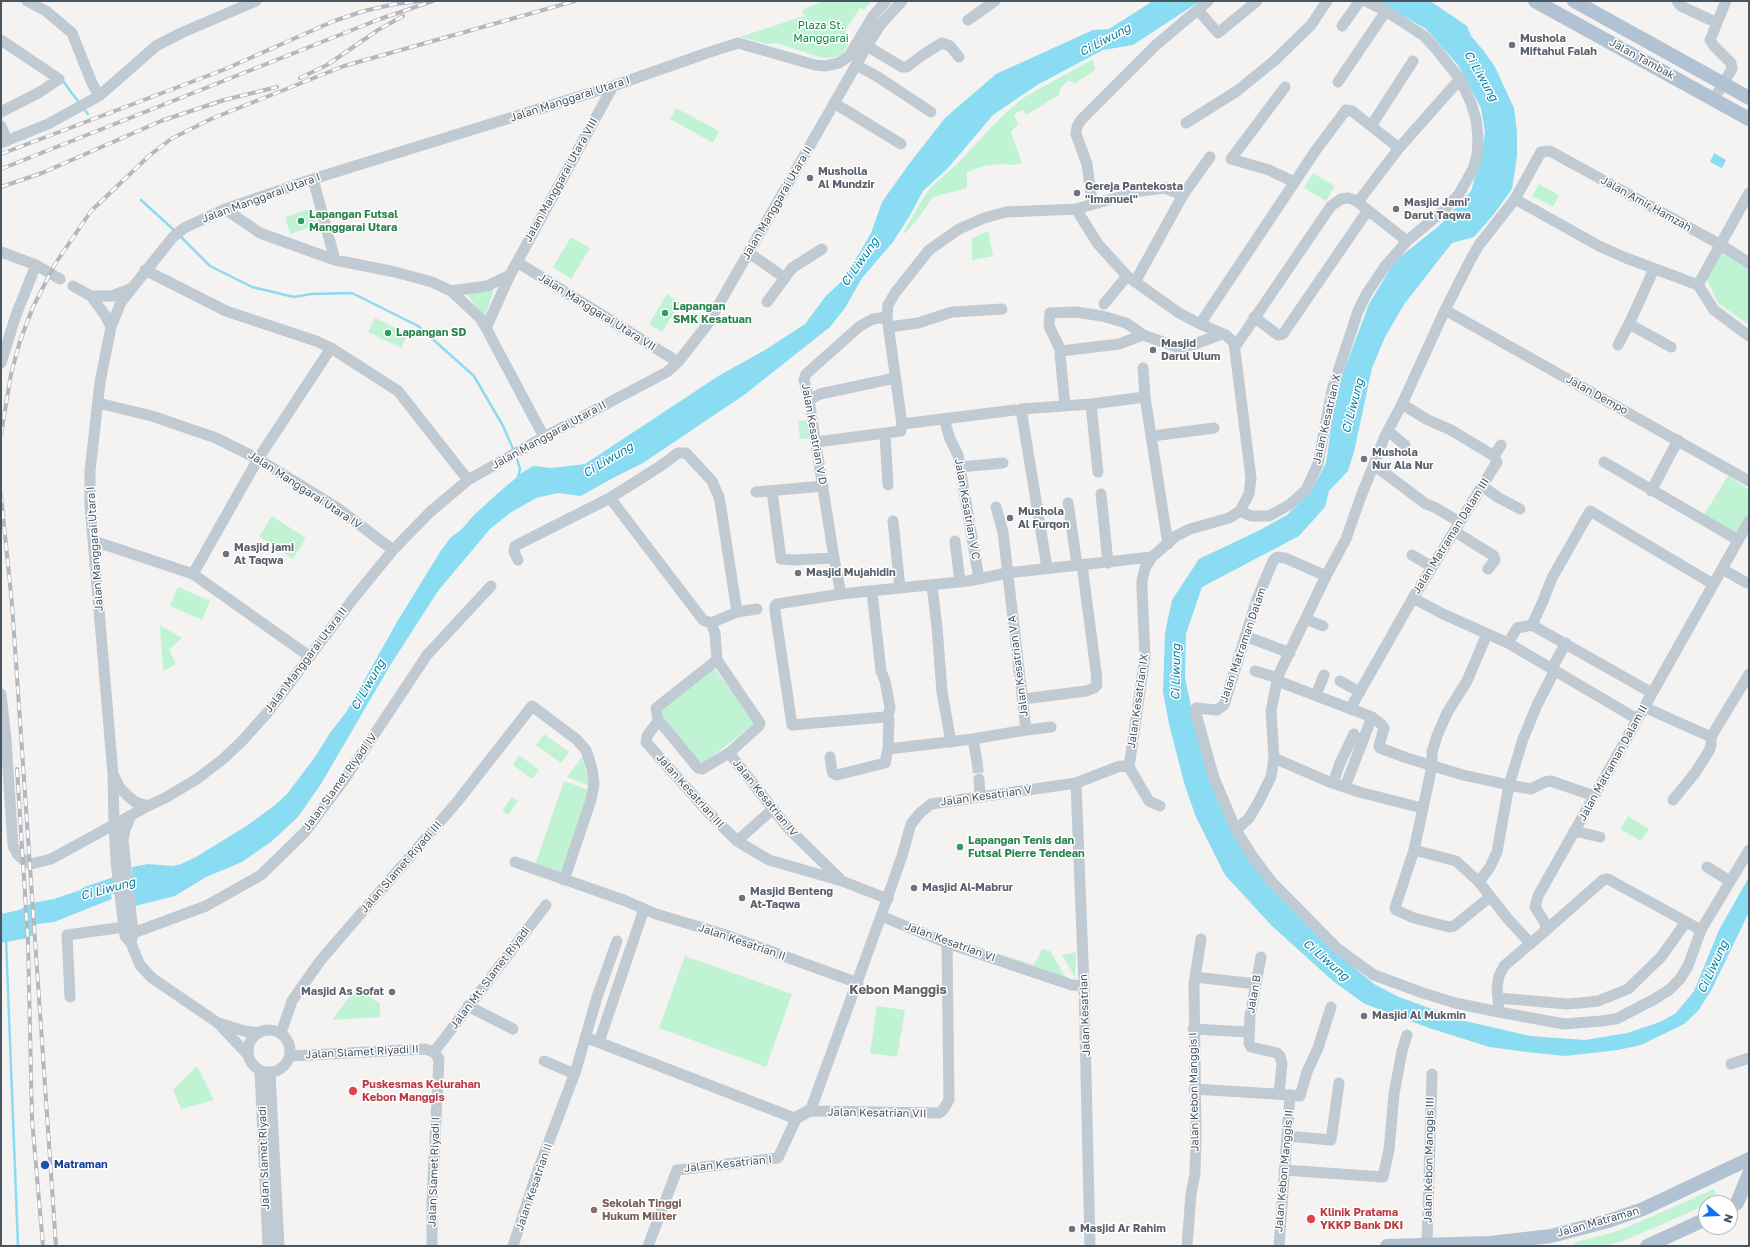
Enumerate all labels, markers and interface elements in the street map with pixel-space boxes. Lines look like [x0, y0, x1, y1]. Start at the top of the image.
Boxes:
park label: Plaza St. Manggarai [793, 19, 849, 45]
water label: Ci Liwung [1077, 20, 1133, 60]
place label: Mushola Miftahul Falah [1520, 32, 1597, 58]
street label: Jalan Tambak [1607, 36, 1677, 82]
marker: Mushola Miftahul Falah [1507, 40, 1517, 50]
water label: Ci Liwung [1461, 48, 1501, 104]
street label: Jalan Manggarai Utara I [508, 73, 632, 125]
street label: Jalan Manggarai Utara VIII [521, 116, 601, 244]
street label: Jalan Manggarai Utara II [739, 144, 815, 262]
place label: Musholla Al Mundzir [818, 165, 875, 191]
street label: Jalan Manggarai Utara I [200, 170, 322, 226]
marker: Musholla Al Mundzir [805, 173, 815, 183]
street label: Jalan Amir Hamzah [1598, 174, 1694, 234]
place label: Gereja Pantekosta "Imanuel" [1085, 180, 1183, 206]
marker: Gereja Pantekosta "Imanuel" [1072, 188, 1082, 198]
place label: Masjid Jami' Darut Taqwa [1404, 196, 1471, 222]
marker: Masjid Jami' Darut Taqwa [1391, 204, 1401, 214]
place label: Lapangan Futsal Manggarai Utara [309, 208, 398, 234]
marker: Lapangan Futsal Manggarai Utara [296, 216, 306, 226]
water label: Ci Liwung [838, 235, 882, 289]
street label: Jalan Manggarai Utara VII [536, 270, 658, 354]
place label: Lapangan SMK Kesatuan [673, 300, 752, 326]
marker: Lapangan SMK Kesatuan [660, 308, 670, 318]
place label: Lapangan SD [396, 326, 466, 340]
marker: Lapangan SD [383, 328, 393, 338]
place label: Masjid Darul Ulum [1161, 337, 1220, 363]
marker: Masjid Darul Ulum [1148, 345, 1158, 355]
street label: Jalan Kesatrian X [1310, 373, 1344, 465]
street label: Jalan Dempo [1564, 373, 1630, 417]
water label: Ci Liwung [1339, 377, 1367, 435]
street label: Jalan Kesatrian V D [799, 382, 829, 486]
street label: Jalan Manggarai Utara II [490, 398, 608, 472]
water label: Ci Liwung [580, 439, 636, 481]
place label: Mushola Nur Ala Nur [1372, 446, 1434, 472]
street label: Jalan Manggarai Utara IV [246, 448, 364, 532]
marker: Mushola Nur Ala Nur [1359, 454, 1369, 464]
street label: Jalan Kesatrian V C [952, 458, 982, 560]
street label: Jalan Matraman Dalam III [1410, 476, 1492, 596]
street label: Jalan Manggarai Utara I [84, 486, 106, 612]
place label: Mushola Al Furqon [1018, 505, 1069, 531]
marker: Mushola Al Furqon [1005, 513, 1015, 523]
place label: Masjid jami At Taqwa [234, 541, 294, 567]
marker: Masjid jami At Taqwa [221, 549, 231, 559]
place label: Masjid Mujahidin [806, 566, 896, 580]
marker: Masjid Mujahidin [793, 568, 803, 578]
street label: Jalan Matraman Dalam [1217, 586, 1269, 704]
street label: Jalan Manggarai Utara II [262, 605, 350, 715]
street label: Jalan Kesatrian V A [1005, 615, 1031, 717]
water label: Ci Liwung [1168, 644, 1184, 700]
street label: Jalan Kesatrian IX [1125, 653, 1151, 749]
water label: Ci Liwung [348, 657, 388, 713]
street label: Jalan Matraman Dalam II [1576, 703, 1650, 823]
street label: Jalan Slamet Riyadi IV [300, 731, 380, 833]
street label: Jalan Kesatrian III [653, 751, 727, 831]
street label: Jalan Kesatrian IV [730, 757, 800, 839]
street label: Jalan Kesatrian V [940, 783, 1032, 809]
street label: Jalan Slamet Riyadi III [358, 819, 444, 915]
place label: Lapangan Tenis dan Futsal Pierre Tendean [968, 834, 1085, 860]
marker: Lapangan Tenis dan Futsal Pierre Tendean [955, 842, 965, 852]
water label: Ci Liwung [79, 875, 137, 903]
place label: Masjid Al-Mabrur [922, 881, 1013, 895]
marker: Masjid Al-Mabrur [909, 883, 919, 893]
place label: Masjid Benteng At-Taqwa [750, 885, 833, 911]
marker: Masjid Benteng At-Taqwa [737, 893, 747, 903]
street label: Jalan Kesatrian VI [903, 919, 997, 965]
street label: Jalan Kesatrian II [697, 921, 787, 963]
street label: Jalan Mt. Slamet Riyadi [447, 924, 533, 1032]
water label: Ci Liwung [1300, 936, 1352, 984]
water label: Ci Liwung [1695, 939, 1731, 995]
street label: Jalan Kesatrian [1077, 974, 1093, 1056]
street label: Jalan B [1244, 974, 1264, 1014]
district label: Kebon Manggis [849, 982, 947, 998]
place label: Masjid As Sofat [301, 985, 384, 999]
marker: Masjid As Sofat [387, 987, 397, 997]
place label: Masjid Al Mukmin [1372, 1009, 1466, 1023]
marker: Masjid Al Mukmin [1359, 1011, 1369, 1021]
street label: Jalan Kebon Manggis I [1186, 1032, 1202, 1152]
street label: Jalan Slamet Riyadi II [305, 1042, 419, 1062]
place label: Puskesmas Kelurahan Kebon Manggis [362, 1078, 480, 1104]
marker: Puskesmas Kelurahan Kebon Manggis [347, 1085, 359, 1097]
street label: Jalan Kebon Manggis III [1421, 1097, 1437, 1223]
street label: Jalan Slamet Riyadi [256, 1106, 272, 1210]
street label: Jalan Kesatrian VII [827, 1106, 927, 1120]
street label: Jalan Kebon Manggis II [1272, 1109, 1296, 1233]
street label: Jalan Slamet Riyadi I [425, 1117, 443, 1227]
street label: Jalan Kesatrian II [513, 1142, 555, 1232]
street label: Jalan Kesatrian I [684, 1153, 772, 1175]
place label: Matraman [54, 1158, 108, 1172]
marker: Matraman [39, 1159, 51, 1171]
north arrow [1698, 1195, 1738, 1235]
place label: Sekolah Tinggi Hukum Militer [602, 1197, 681, 1223]
street label: Jalan Matraman [1555, 1204, 1641, 1240]
marker: Sekolah Tinggi Hukum Militer [589, 1205, 599, 1215]
place label: Klinik Pratama YKKP Bank DKI [1320, 1206, 1403, 1232]
marker: Klinik Pratama YKKP Bank DKI [1305, 1213, 1317, 1225]
text: N [1721, 1213, 1736, 1225]
place label: Masjid Ar Rahim [1080, 1222, 1166, 1236]
marker: Masjid Ar Rahim [1067, 1224, 1077, 1234]

